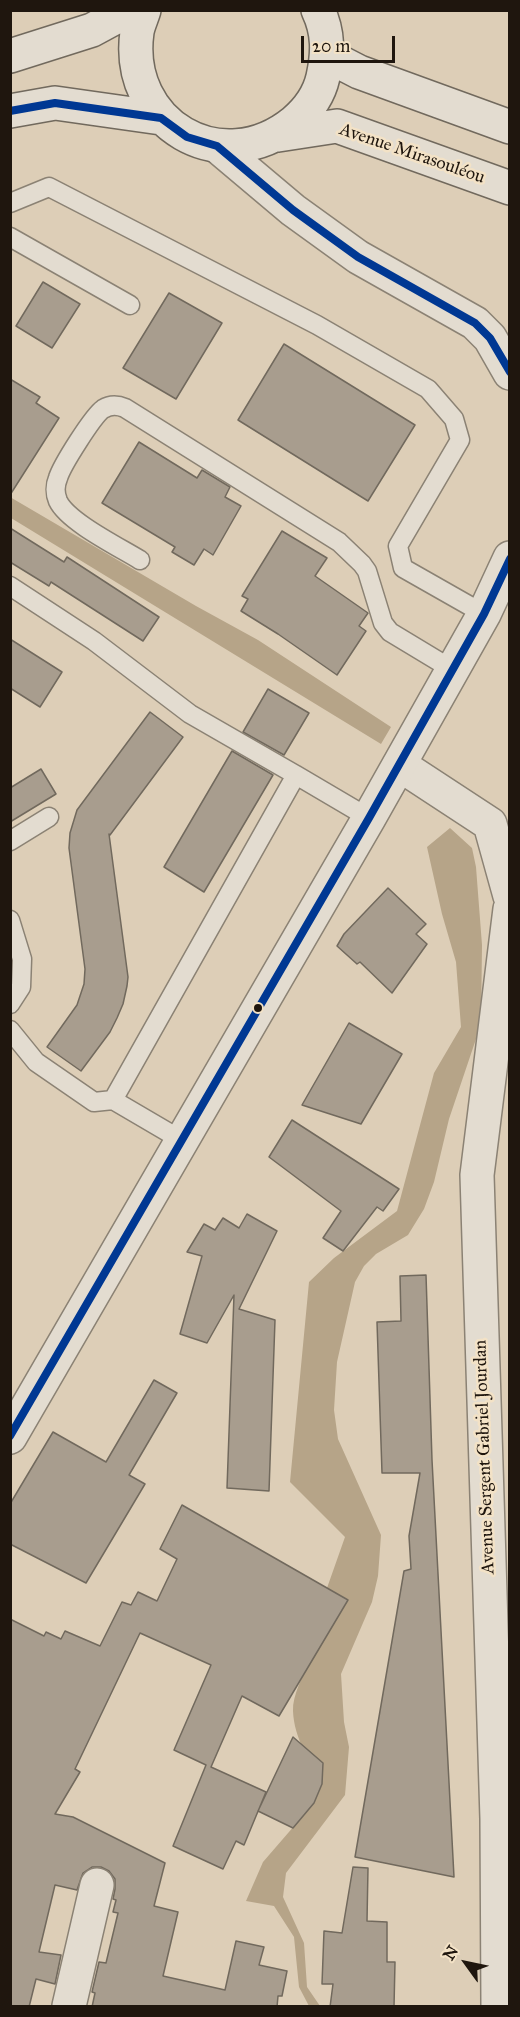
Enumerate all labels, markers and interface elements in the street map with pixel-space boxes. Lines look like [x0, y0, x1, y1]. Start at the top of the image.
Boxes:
scale bar [304, 24, 398, 62]
text: 20 m [312, 35, 350, 57]
street label: Avenue Mirasouléou [337, 119, 487, 189]
unlabelled marker [252, 1002, 264, 1014]
street label: Avenue Sergent Gabriel Jourdan [470, 1340, 500, 1574]
north arrow [436, 1933, 496, 1993]
text: N [439, 1942, 462, 1964]

